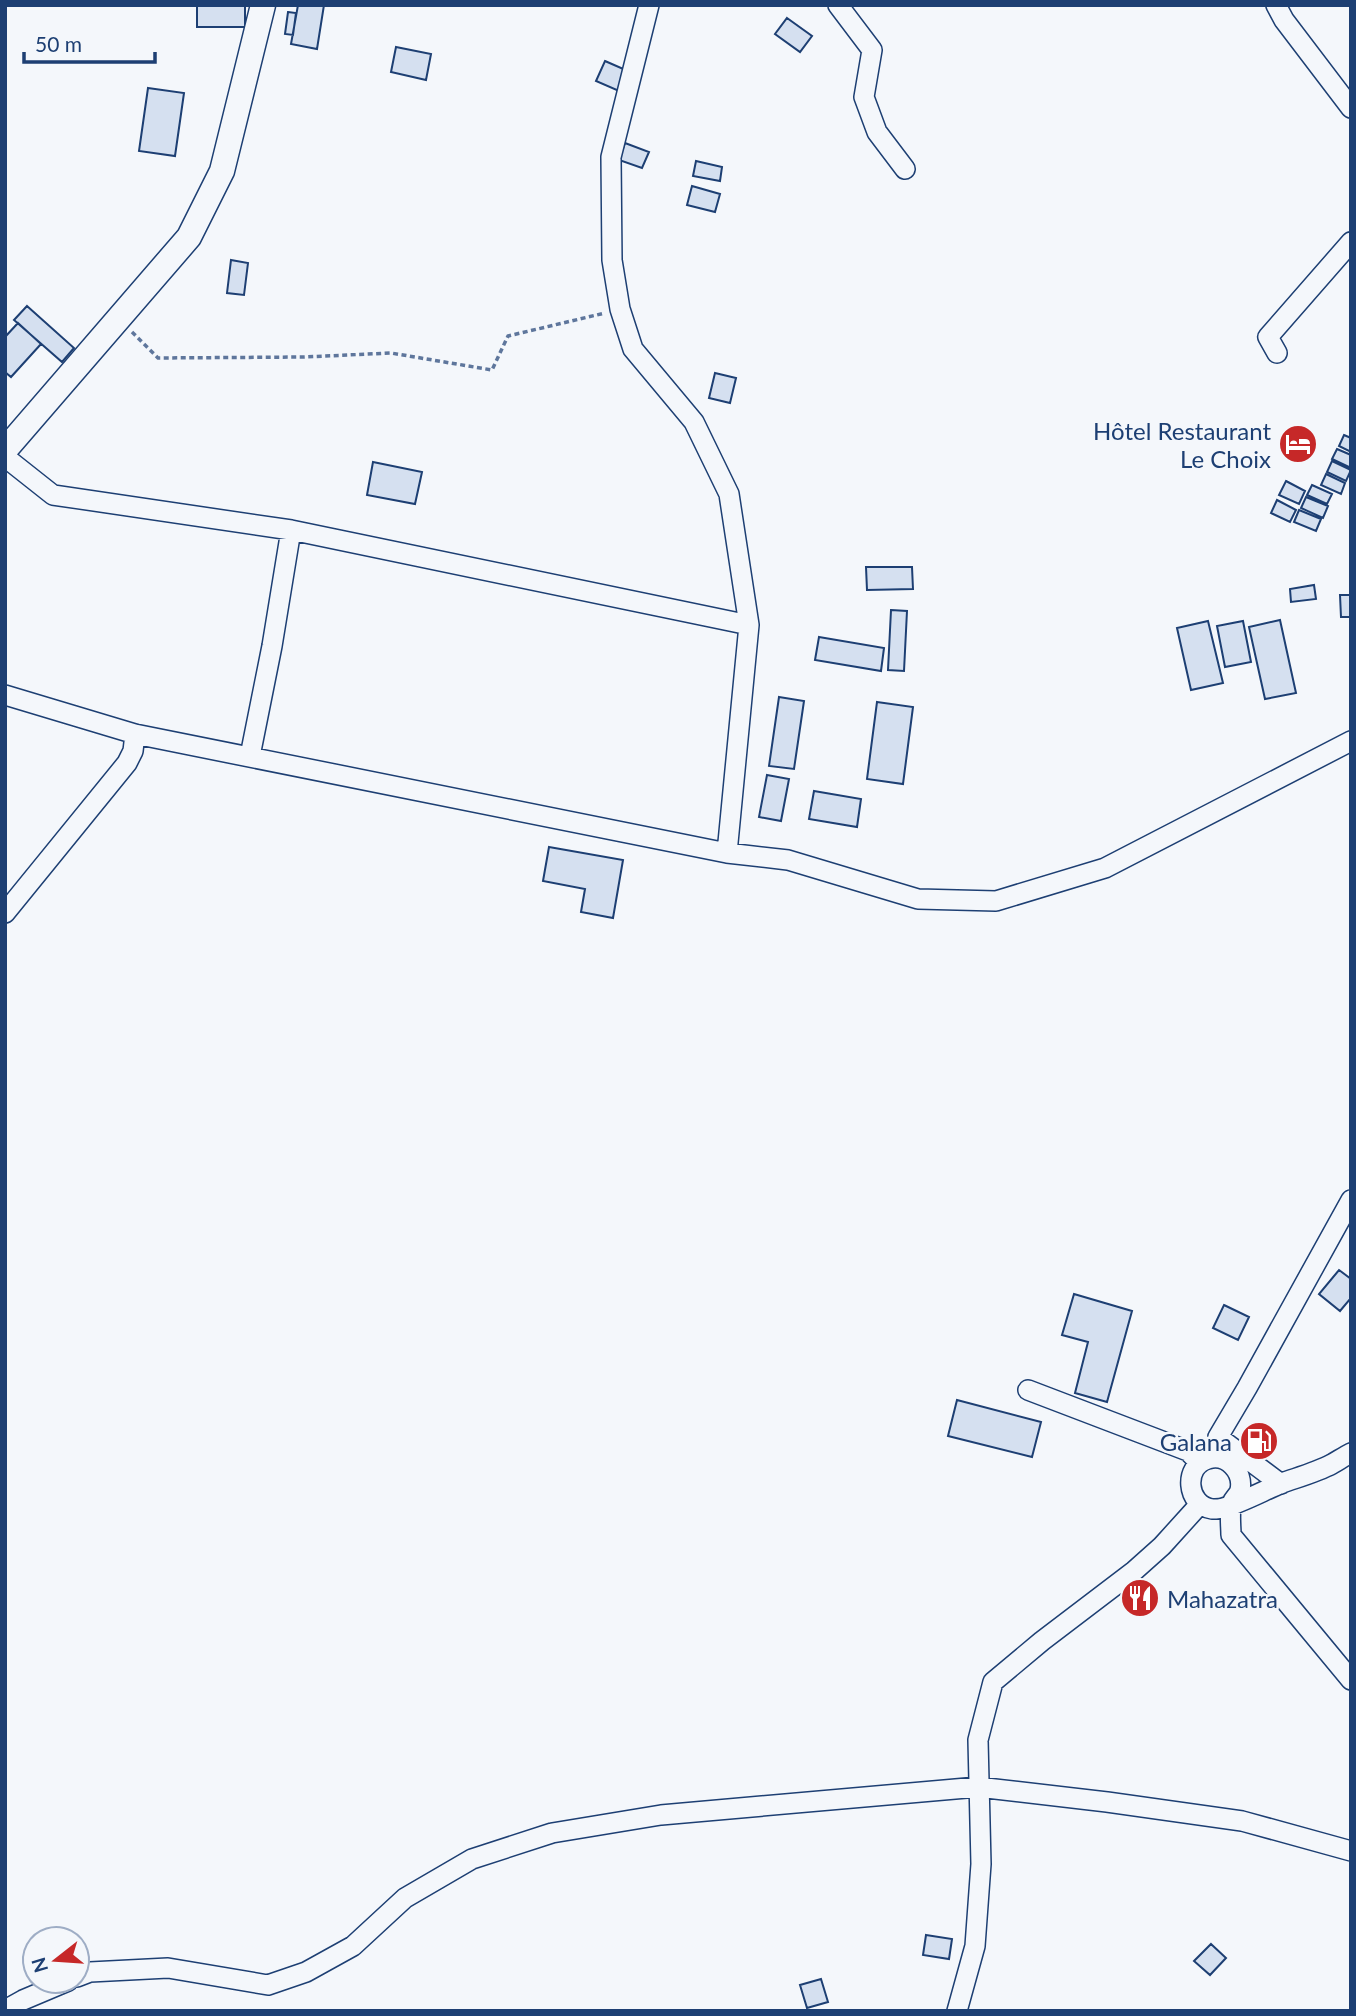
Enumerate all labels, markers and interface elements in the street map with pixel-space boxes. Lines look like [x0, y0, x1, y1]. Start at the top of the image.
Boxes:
scale bar [24, 21, 156, 65]
text: 50 m [35, 31, 82, 56]
place label: Hôtel Restaurant Le Choix [1093, 416, 1271, 473]
hotel icon: Hôtel Restaurant Le Choix [1277, 423, 1319, 465]
fuel station icon: Galana [1238, 1420, 1280, 1462]
place label: Galana [1160, 1427, 1232, 1456]
restaurant icon: Mahazatra [1119, 1577, 1161, 1619]
place label: Mahazatra [1167, 1584, 1278, 1613]
north arrow [21, 1925, 91, 1995]
text: N [26, 1955, 52, 1975]

